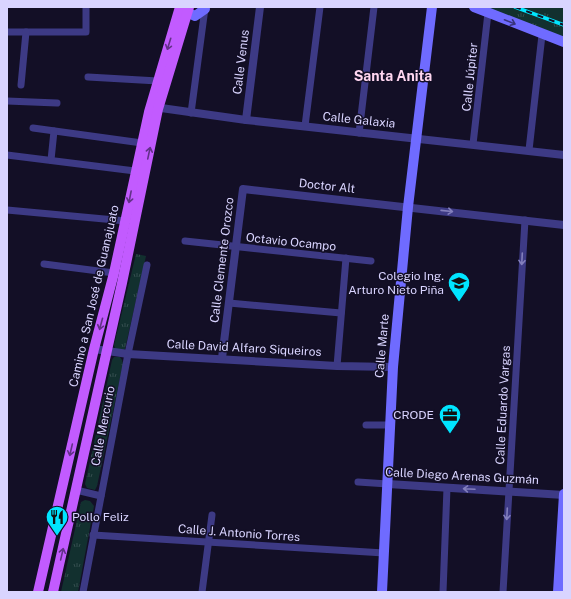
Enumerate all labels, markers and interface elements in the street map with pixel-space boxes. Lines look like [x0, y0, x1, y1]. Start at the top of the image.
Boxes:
one-way arrow [504, 18, 516, 26]
street label: Calle Venus [230, 29, 252, 95]
one-way arrow [165, 38, 172, 51]
street label: Calle Júpiter [459, 42, 481, 112]
district label: Santa Anita [354, 68, 432, 84]
street label: Calle Galaxia [322, 109, 396, 131]
one-way arrow [146, 147, 154, 160]
street label: Doctor Alt [298, 176, 356, 196]
one-way arrow [126, 191, 134, 204]
street label: Calle Clemente Orozco [207, 196, 237, 324]
street label: Camino a San José de Guanajuato [66, 203, 122, 388]
one-way arrow [440, 208, 453, 215]
street label: Octavio Ocampo [245, 230, 337, 254]
one-way arrow [519, 252, 526, 265]
place label: Colegio Ing. Arturo Nieto Piña [348, 269, 444, 297]
school or university icon: Colegio Ing. Arturo Nieto Piña [446, 270, 472, 303]
street label: Calle Marte [372, 313, 392, 379]
one-way arrow [97, 317, 104, 330]
street label: Calle David Alfaro Siqueiros [166, 337, 322, 359]
street label: Calle Eduardo Vargas [493, 345, 513, 465]
street label: Calle Mercurio [88, 385, 118, 467]
office icon: CRODE [437, 402, 463, 435]
place label: CRODE [393, 408, 434, 422]
one-way arrow [66, 444, 74, 457]
street label: Calle Diego Arenas Guzmán [385, 465, 539, 487]
one-way arrow [463, 485, 476, 493]
restaurant icon: Pollo Feliz [44, 504, 70, 537]
one-way arrow [504, 507, 511, 520]
place label: Pollo Feliz [72, 510, 129, 524]
street label: Calle J. Antonio Torres [177, 522, 301, 544]
one-way arrow [58, 548, 66, 561]

